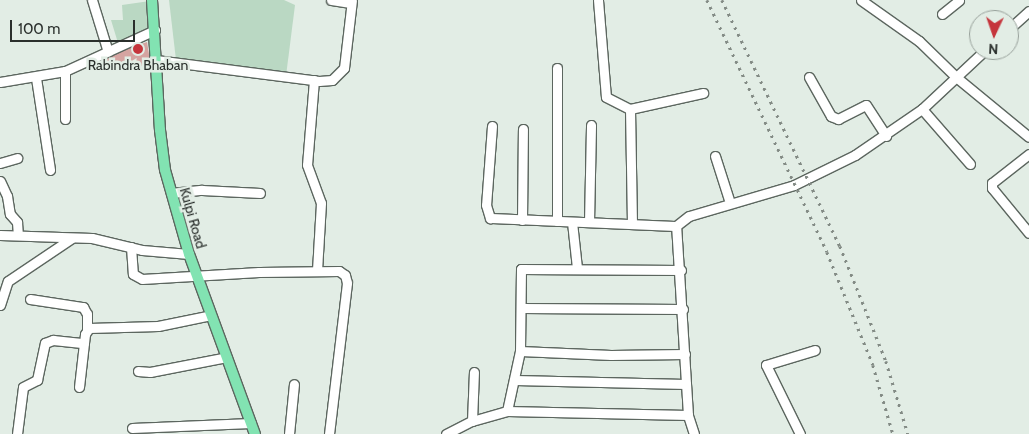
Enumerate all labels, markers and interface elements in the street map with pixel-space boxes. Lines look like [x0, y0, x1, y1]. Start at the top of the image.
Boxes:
scale bar [12, 10, 138, 42]
north arrow [969, 10, 1019, 60]
text: 100 m [18, 20, 60, 38]
text: N [988, 40, 999, 58]
marker: Rabindra Bhaban [132, 43, 144, 55]
place label: Rabindra Bhaban [88, 57, 188, 73]
street label: Kulpi Road [176, 186, 210, 250]

